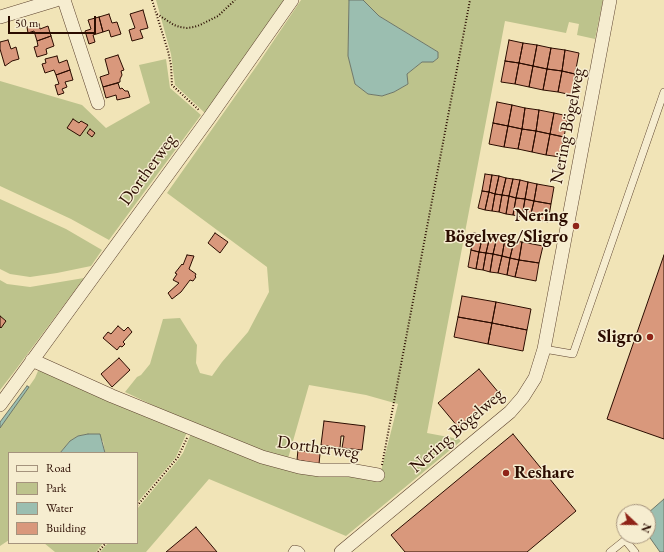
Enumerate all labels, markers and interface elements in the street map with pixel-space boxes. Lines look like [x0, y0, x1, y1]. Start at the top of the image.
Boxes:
scale bar [10, 8, 98, 34]
text: 50 m [15, 15, 38, 31]
street label: Nering Bögelweg [546, 66, 590, 186]
street label: Dortherweg [115, 130, 181, 210]
place label: Nering Bögelweg/Sligro [445, 205, 568, 248]
marker: Nering Bögelweg/Sligro [571, 221, 581, 231]
place label: Sligro [597, 326, 642, 348]
marker: Sligro [645, 332, 655, 342]
street label: Nering Bögelweg [405, 384, 509, 478]
street label: Dortherweg [275, 432, 361, 464]
legend [8, 452, 138, 544]
text: Road [46, 460, 71, 476]
place label: Reshare [514, 462, 574, 484]
marker: Reshare [501, 468, 511, 478]
text: Park [46, 480, 66, 496]
text: Water [46, 500, 73, 516]
north arrow [616, 504, 656, 544]
text: Building [46, 520, 86, 536]
text: N [638, 521, 654, 535]

